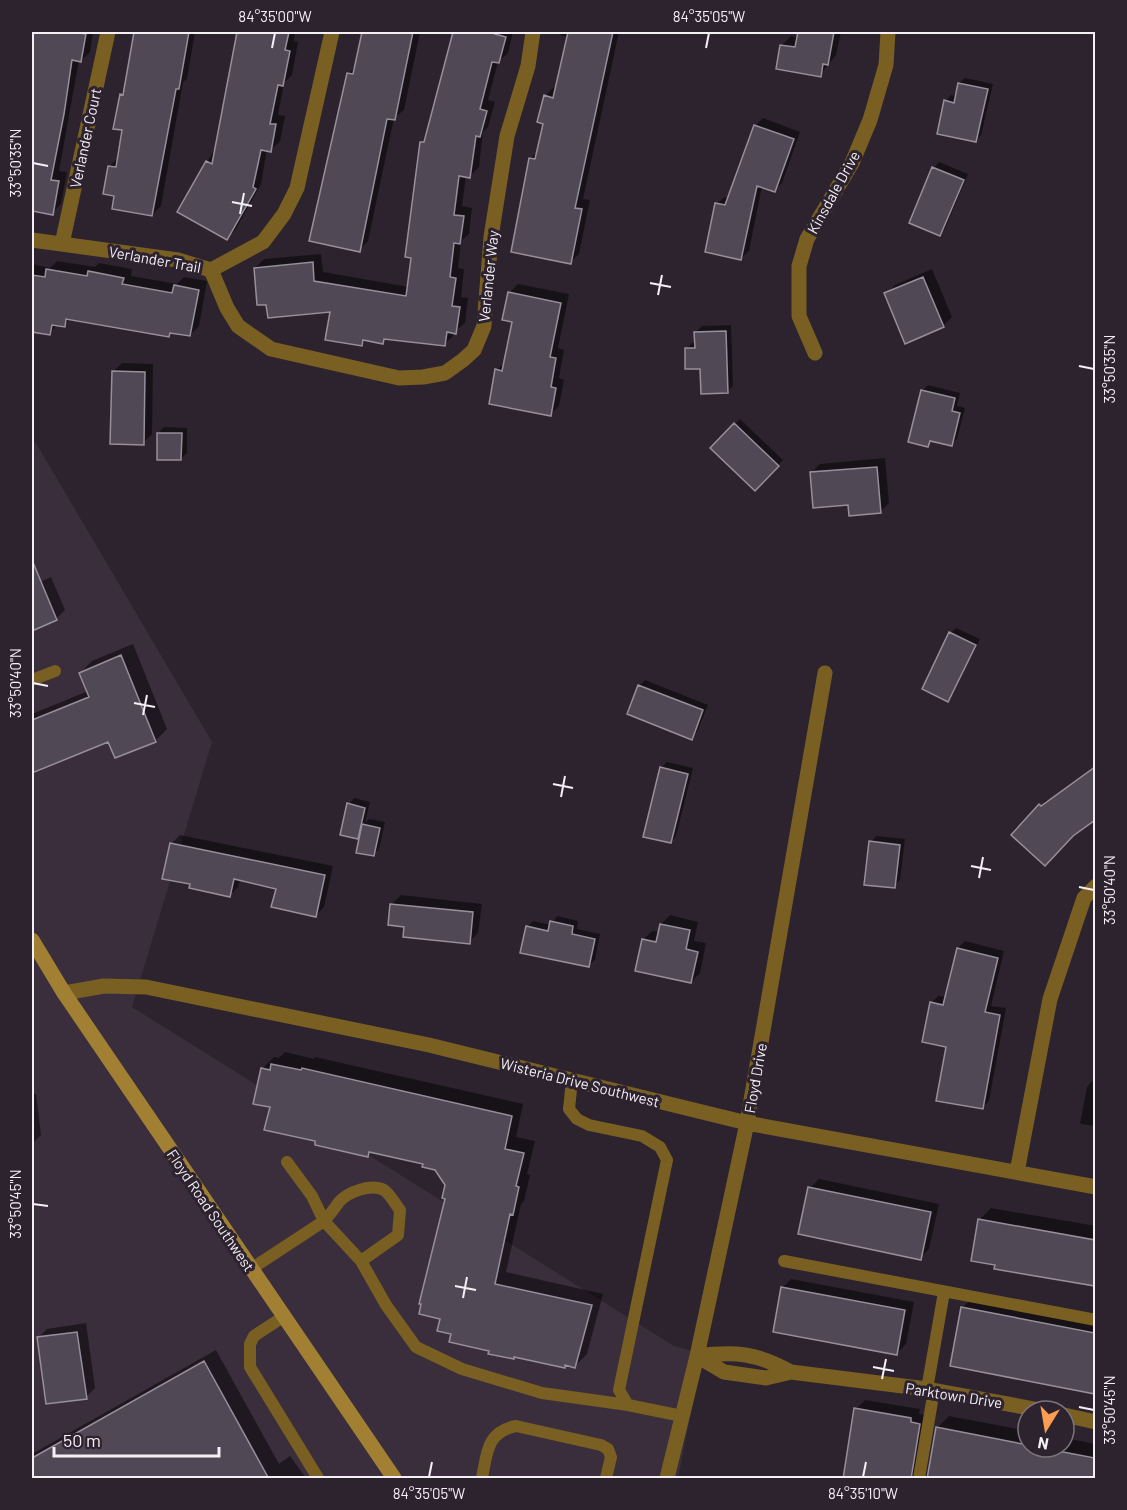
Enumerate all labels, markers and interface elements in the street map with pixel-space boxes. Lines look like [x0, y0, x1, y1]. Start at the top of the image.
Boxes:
text: 84°35'00"W [238, 7, 312, 25]
text: 84°35'05"W [673, 7, 745, 25]
street label: Verlander Court [66, 86, 104, 190]
text: 33°50'35"N [6, 129, 24, 197]
street label: Kinsdale Drive [803, 147, 863, 237]
street label: Verlander Way [474, 229, 502, 323]
street label: Verlander Trail [107, 242, 203, 276]
text: 33°50'35"N [1100, 335, 1118, 403]
text: 33°50'40"N [6, 648, 24, 718]
text: 33°50'40"N [1100, 855, 1118, 925]
street label: Floyd Drive [740, 1041, 770, 1115]
street label: Wisteria Drive Southwest [499, 1054, 661, 1110]
street label: Floyd Road Southwest [163, 1146, 259, 1274]
text: 33°50'45"N [6, 1169, 24, 1239]
text: 33°50'45"N [1100, 1375, 1118, 1445]
street label: Parktown Drive [904, 1378, 1004, 1412]
north arrow [1016, 1399, 1076, 1459]
scale bar [54, 1420, 219, 1458]
text: 50 m [63, 1429, 101, 1451]
text: N [1036, 1434, 1050, 1455]
text: 84°35'05"W [393, 1484, 465, 1502]
text: 84°35'10"W [828, 1484, 898, 1502]

